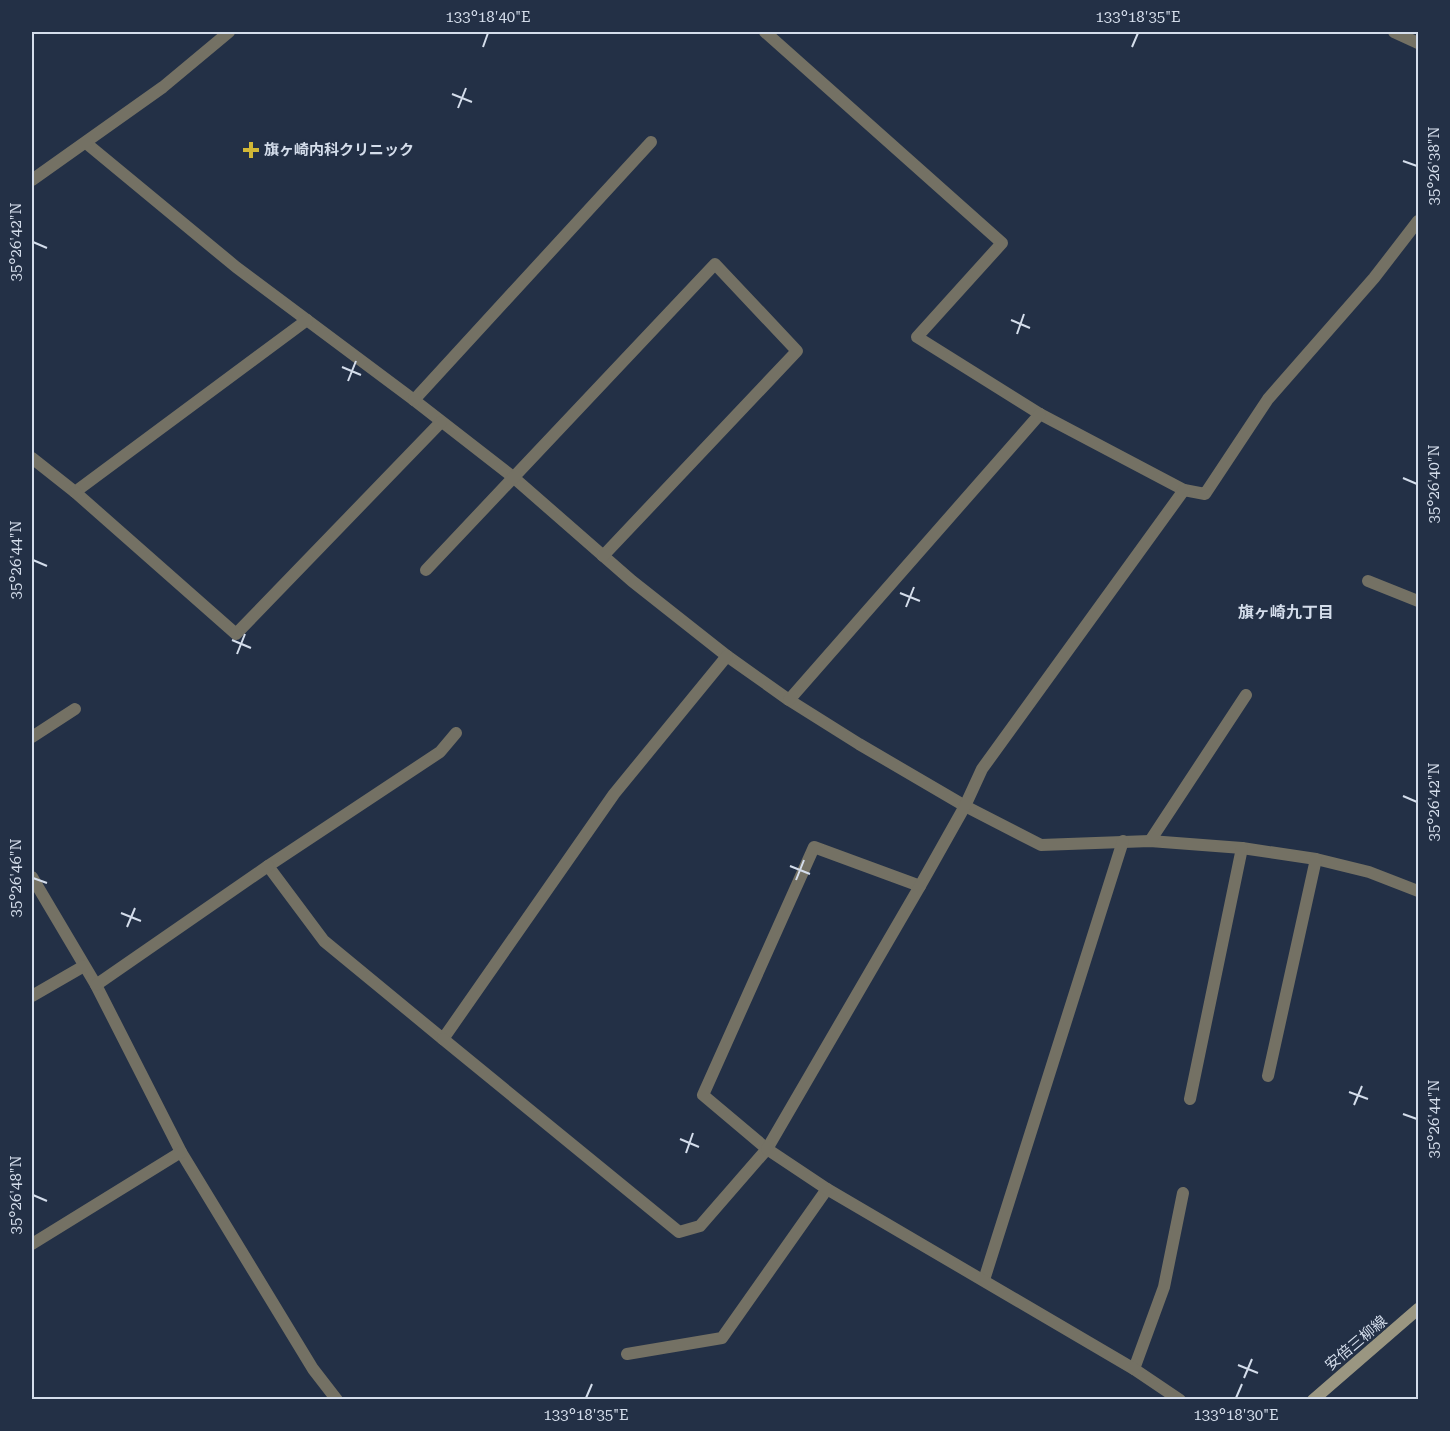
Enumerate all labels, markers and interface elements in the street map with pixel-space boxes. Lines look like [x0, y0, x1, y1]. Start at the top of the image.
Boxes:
text: 133°18'40"E [445, 8, 531, 26]
text: 133°18'35"E [1095, 8, 1181, 26]
text: 35°26'38"N [1425, 126, 1443, 206]
marker: 旗ヶ崎内科クリニック [242, 141, 260, 159]
place label: 旗ヶ崎内科クリニック [264, 141, 414, 159]
text: 35°26'42"N [7, 202, 25, 282]
text: 35°26'40"N [1425, 444, 1443, 524]
text: 35°26'44"N [7, 520, 25, 600]
district label: 旗ヶ崎九丁目 [1238, 603, 1334, 622]
text: 35°26'42"N [1425, 762, 1443, 842]
text: 35°26'46"N [7, 838, 25, 918]
text: 35°26'44"N [1425, 1079, 1443, 1159]
text: 35°26'48"N [7, 1155, 25, 1235]
street label: 安倍三柳線 [1321, 1312, 1391, 1374]
text: 133°18'35"E [543, 1406, 629, 1424]
text: 133°18'30"E [1193, 1406, 1279, 1424]

